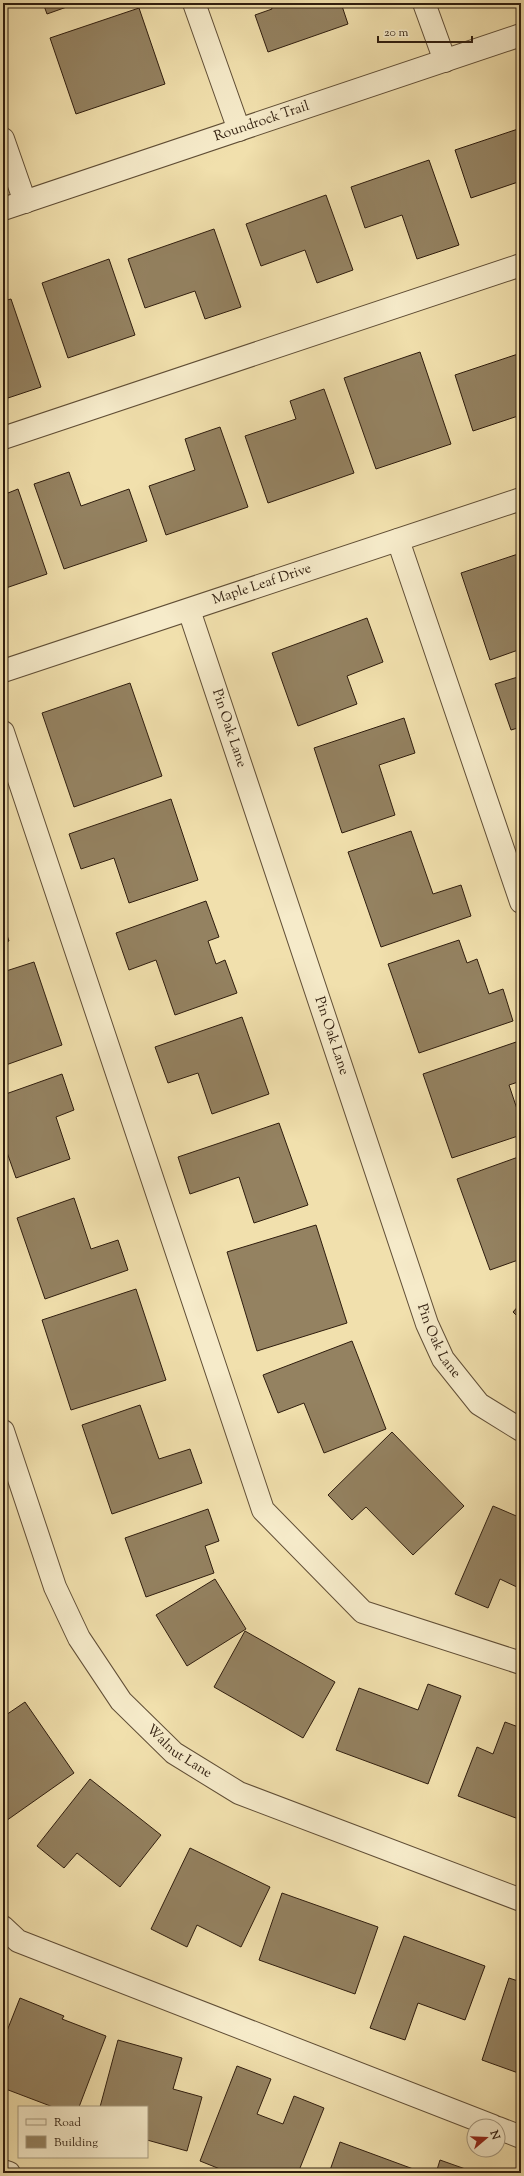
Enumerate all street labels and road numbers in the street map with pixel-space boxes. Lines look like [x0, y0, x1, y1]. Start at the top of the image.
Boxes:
street label: Roundrock Trail [212, 97, 312, 147]
street label: Maple Leaf Drive [210, 559, 314, 611]
street label: Pin Oak Lane [206, 687, 251, 770]
street label: Pin Oak Lane [309, 994, 353, 1078]
street label: Pin Oak Lane [411, 1301, 465, 1383]
street label: Walnut Lane [141, 1721, 216, 1784]

